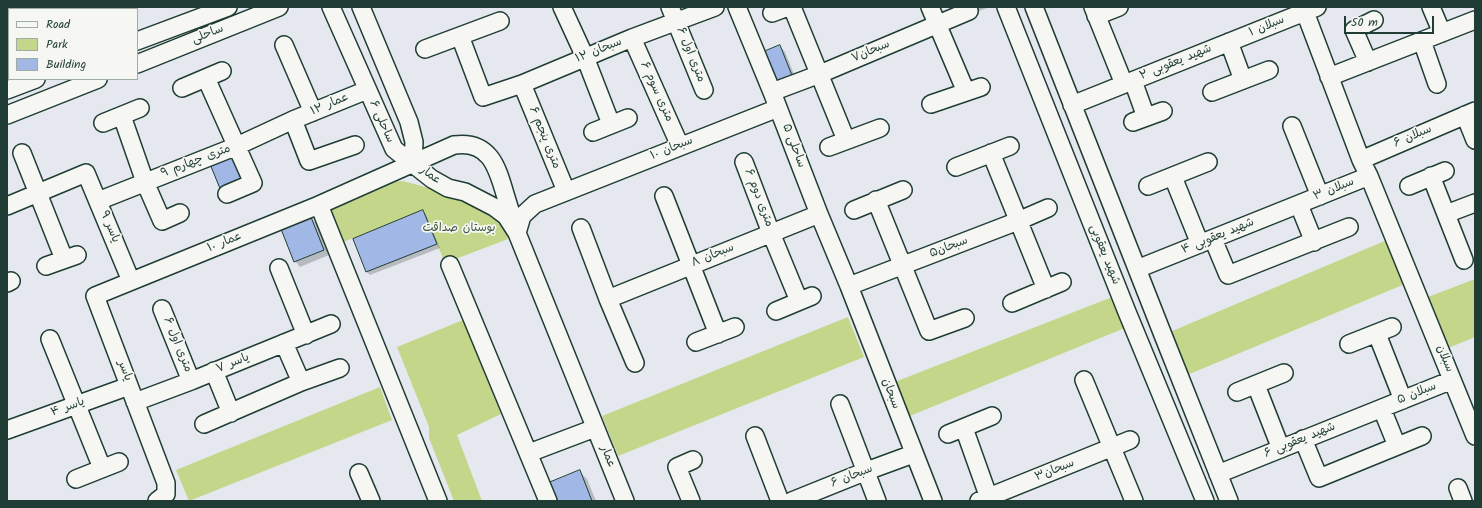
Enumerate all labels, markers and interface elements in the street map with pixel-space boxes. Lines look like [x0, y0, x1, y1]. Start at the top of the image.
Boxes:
legend [8, 8, 138, 80]
scale bar [1346, 8, 1436, 34]
street label: سبلان ۱ [1247, 13, 1287, 41]
text: 50 m [1351, 13, 1378, 32]
text: Road [46, 15, 70, 34]
street label: ساحلی [190, 22, 226, 48]
street label: ۶ متری اول [672, 25, 708, 85]
text: Park [46, 35, 68, 54]
street label: سبحان ۱۲ [574, 35, 624, 67]
street label: سبحان۷ [850, 38, 892, 66]
street label: شهید یعقوبی ۲ [1138, 42, 1214, 84]
text: Building [46, 55, 86, 74]
street label: ۶ متری سوم [636, 60, 676, 124]
street label: عمار ۱۲ [309, 91, 351, 119]
street label: ساحلی ۶ [365, 99, 397, 145]
street label: ۶ متری پنجم [525, 105, 563, 171]
street label: ساحلی ۵ [778, 122, 808, 170]
street label: سبلان ۶ [1392, 123, 1434, 151]
street label: سبحان ۱۰ [649, 134, 695, 164]
street label: ۹ متری چهارم [159, 142, 233, 182]
street label: عمار [416, 164, 444, 188]
street label: ۶ متری دوم [740, 167, 776, 229]
street label: سبلان ۳ [1312, 175, 1356, 205]
street label: یاسر ۹ [96, 209, 122, 245]
street label: شهید یعقوبی ۴ [1179, 216, 1257, 258]
park label: بوستان صداقت [422, 222, 496, 236]
street label: شهید یعقوبی [1085, 223, 1123, 287]
street label: عمار ۱۰ [206, 230, 244, 256]
street label: سبحان۵ [928, 234, 970, 262]
street label: سبحان ۸ [690, 241, 736, 271]
street label: ۶ متری اول [159, 315, 195, 375]
street label: سبلان [1432, 343, 1456, 375]
street label: یاسر ۷ [214, 351, 252, 377]
street label: یاسر [114, 359, 134, 383]
street label: سبحان [878, 377, 902, 411]
street label: سبلان ۵ [1395, 380, 1439, 408]
street label: یاسر ۴ [49, 395, 87, 421]
street label: شهید یعقوبی ۶ [1262, 420, 1338, 462]
street label: عمار [596, 444, 618, 470]
street label: سبحان۳ [1033, 457, 1077, 485]
street label: سبحان ۶ [829, 462, 875, 492]

